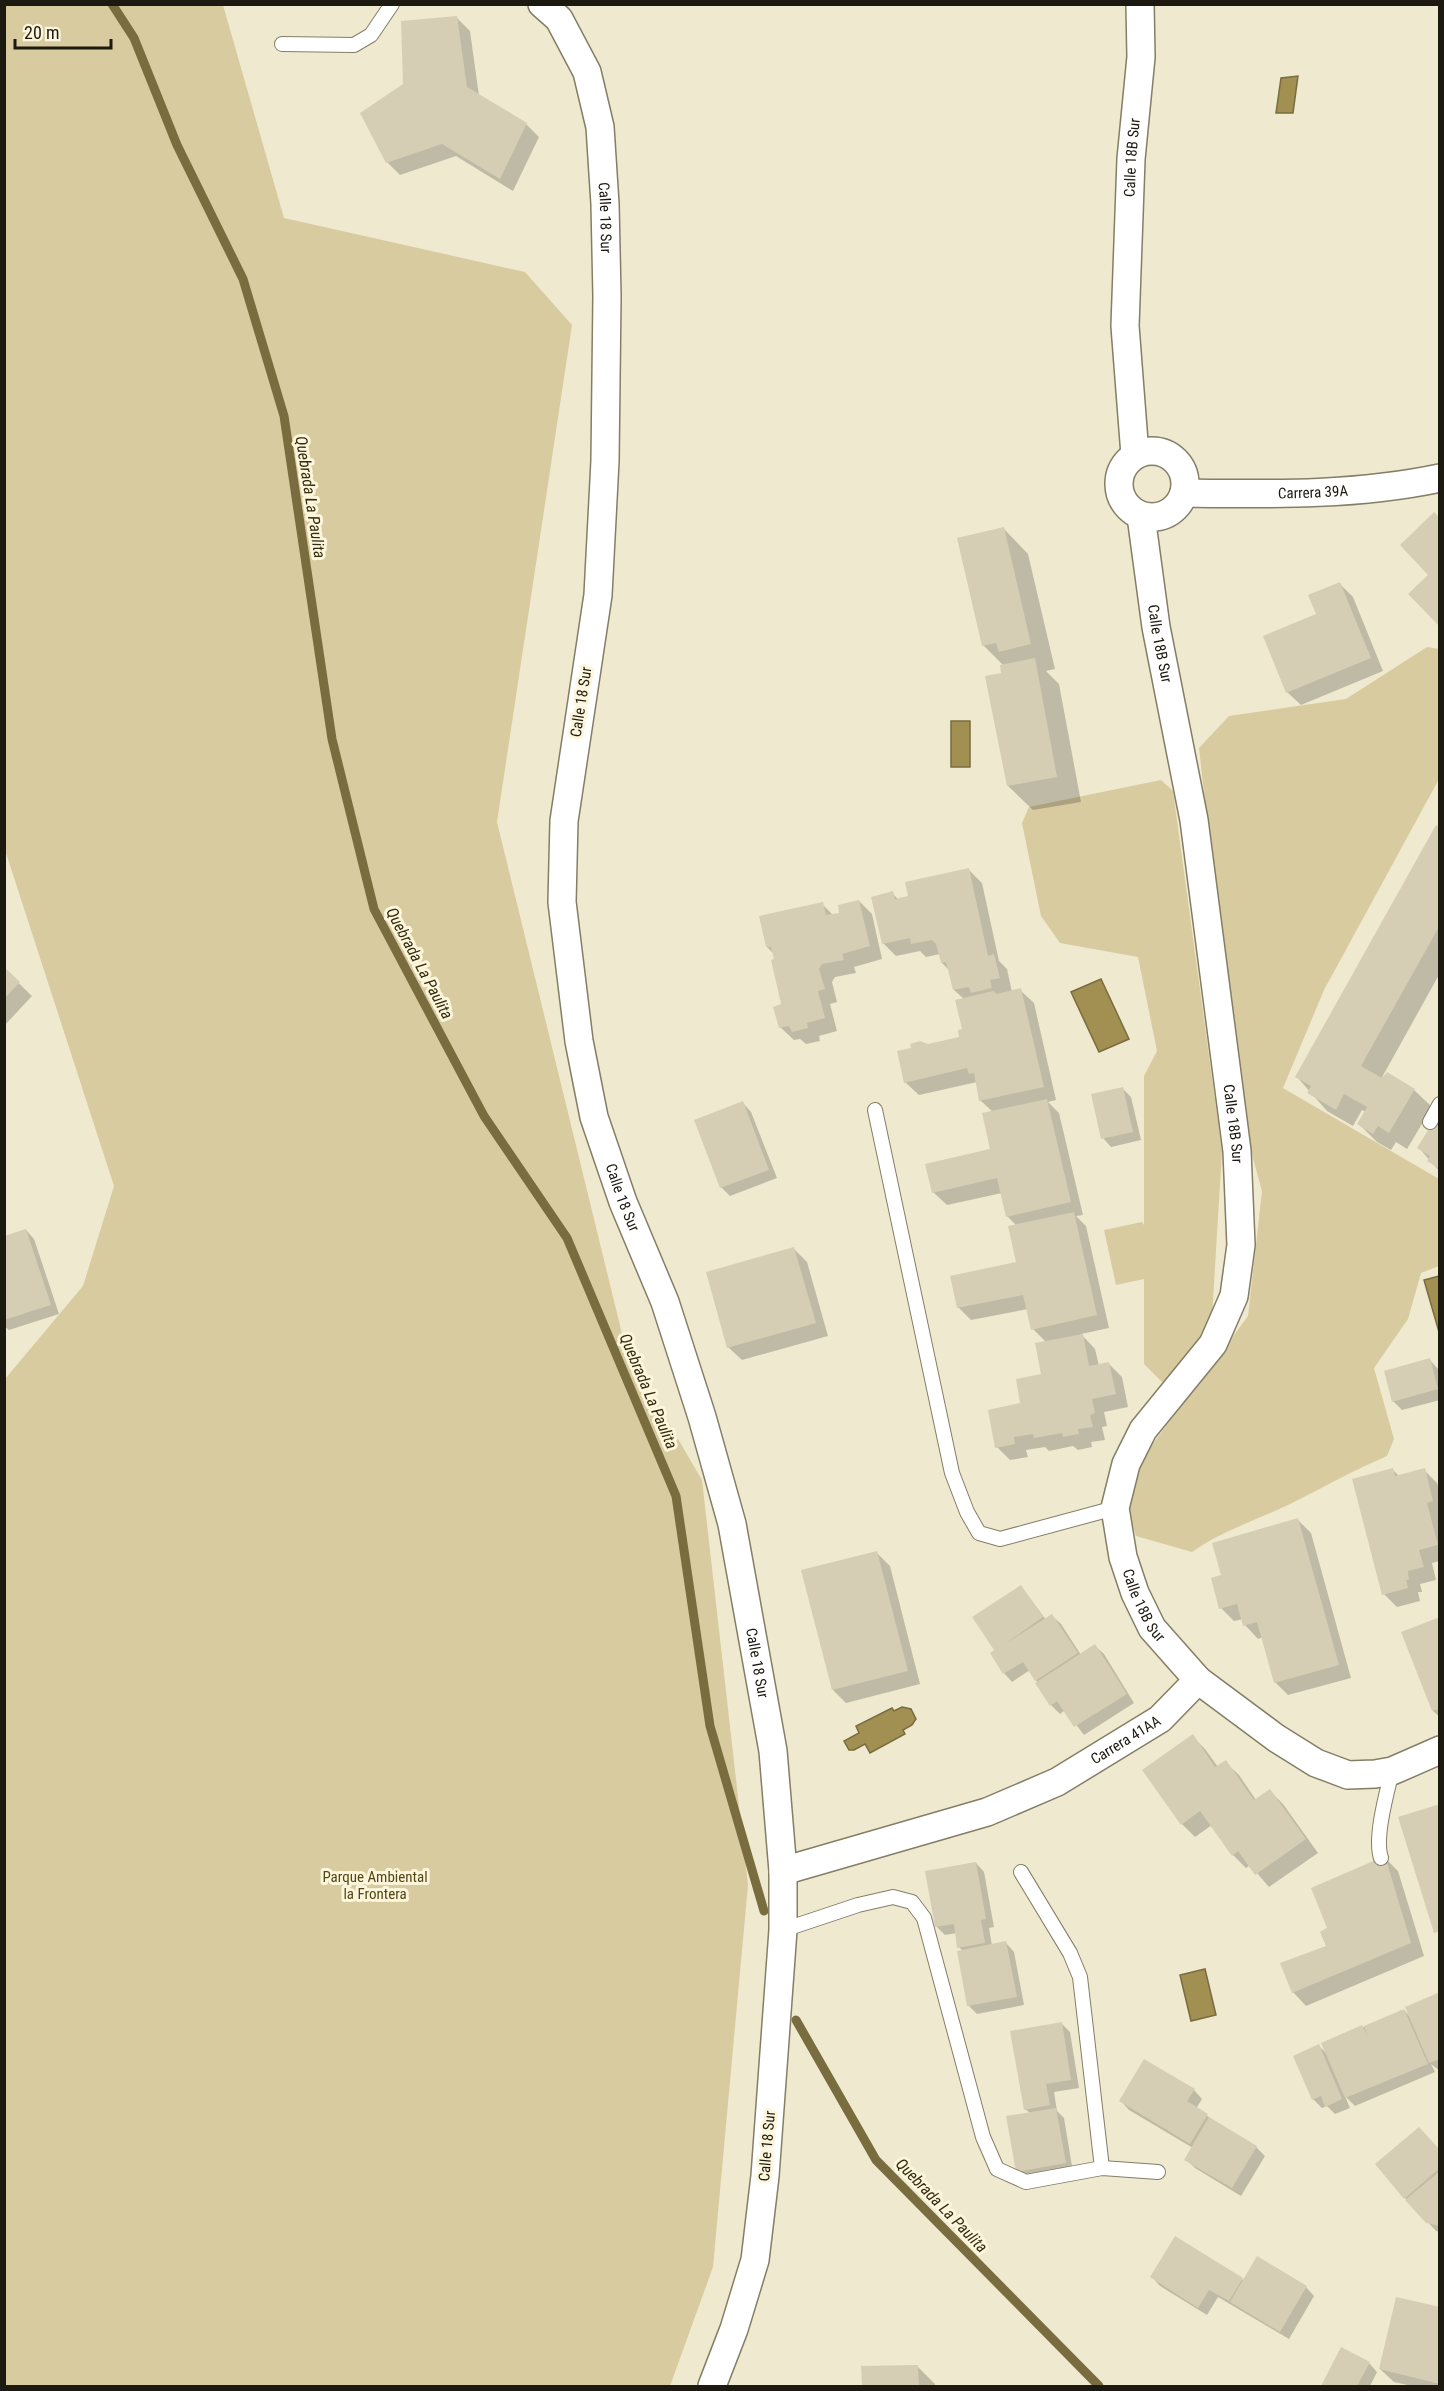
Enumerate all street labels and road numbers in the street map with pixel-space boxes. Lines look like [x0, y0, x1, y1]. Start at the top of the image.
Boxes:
street label: Calle 18B Sur [1121, 117, 1144, 197]
street label: Calle 18 Sur [595, 182, 615, 254]
street label: Carrera 39A [1278, 482, 1349, 502]
street label: Calle 18B Sur [1144, 603, 1176, 685]
street label: Calle 18 Sur [567, 665, 596, 738]
street label: Calle 18B Sur [1219, 1083, 1247, 1164]
street label: Calle 18 Sur [602, 1161, 644, 1235]
street label: Calle 18B Sur [1119, 1567, 1169, 1646]
street label: Calle 18 Sur [742, 1626, 772, 1700]
street label: Carrera 41AA [1087, 1712, 1164, 1768]
street label: Calle 18 Sur [755, 2109, 779, 2182]

